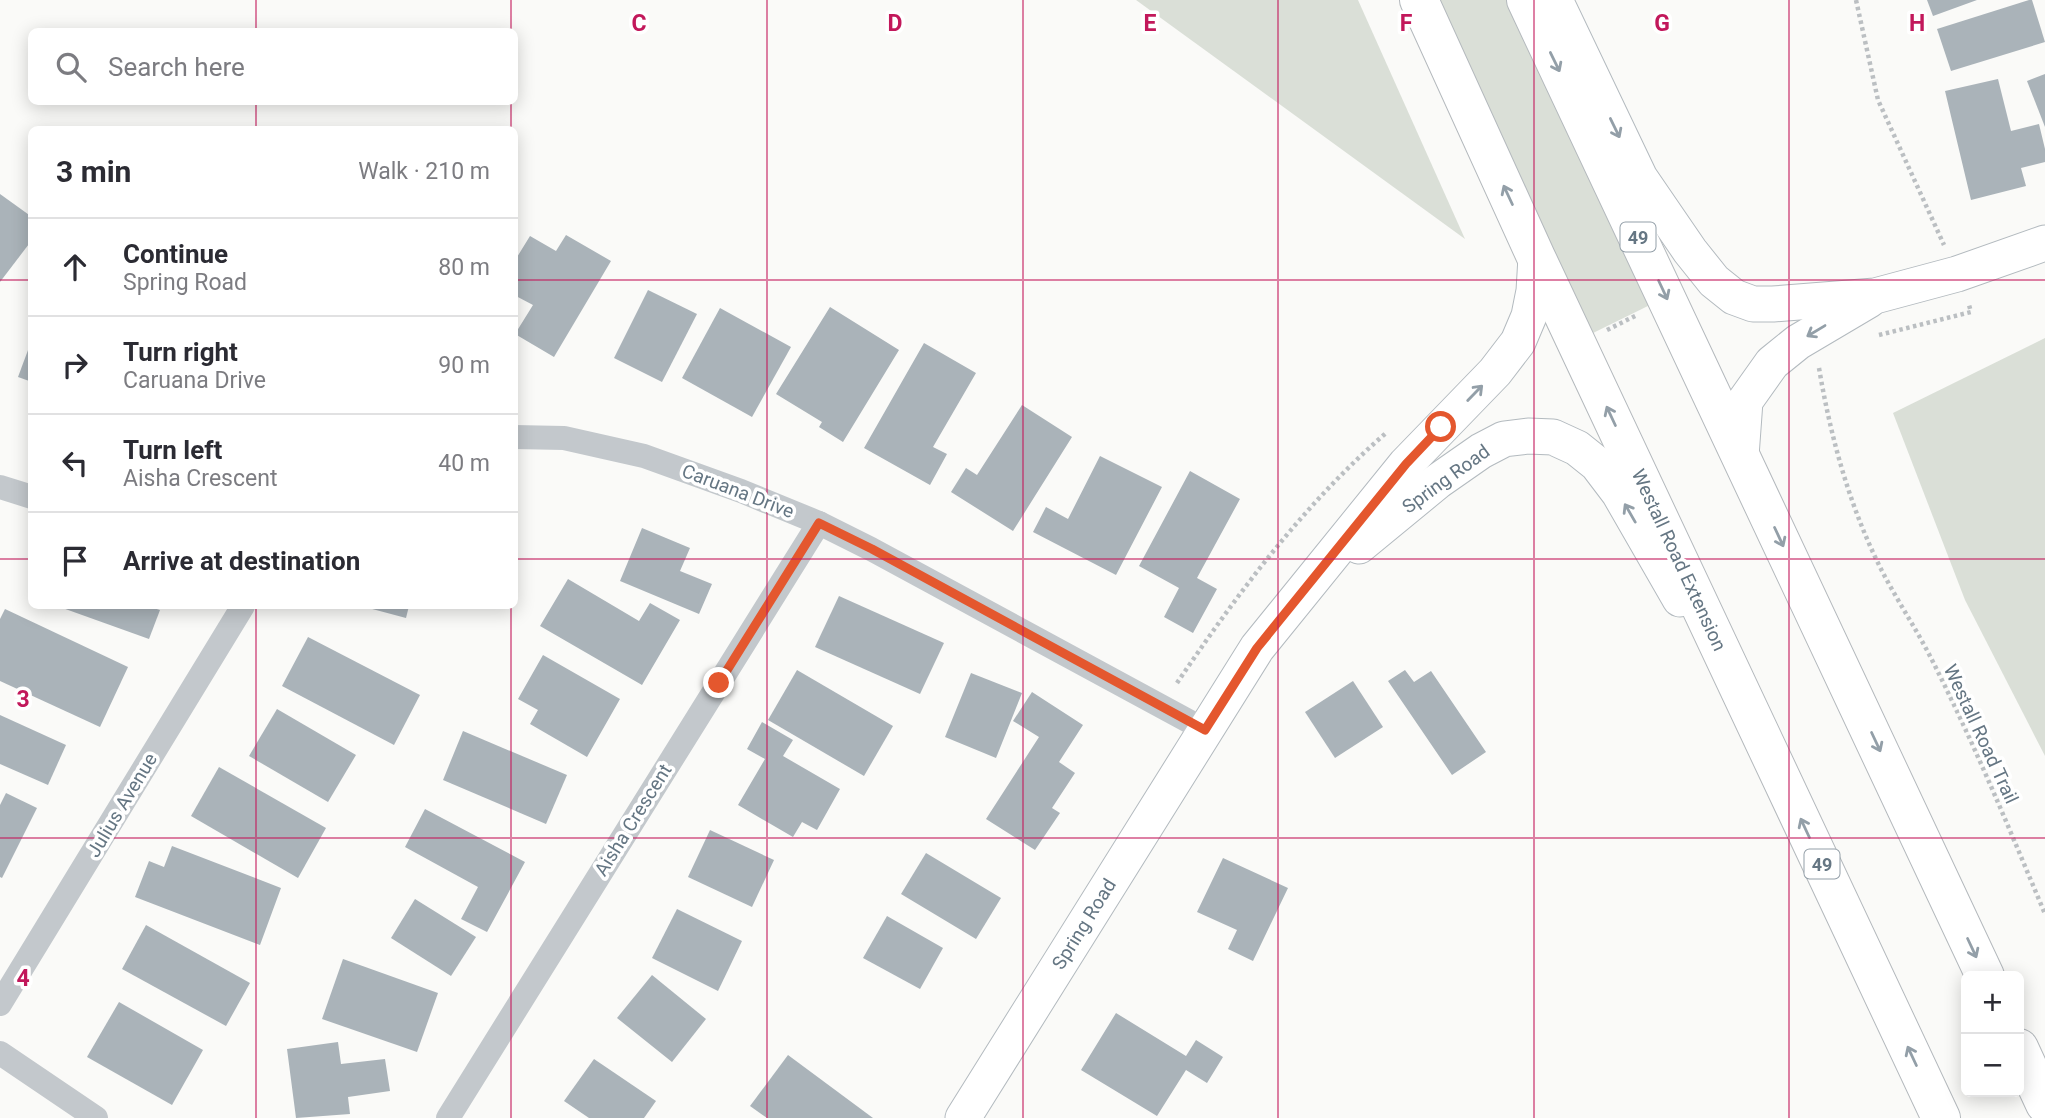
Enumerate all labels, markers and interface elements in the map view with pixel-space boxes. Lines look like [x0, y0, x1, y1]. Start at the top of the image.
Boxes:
text: C [631, 10, 647, 37]
text: D [888, 10, 902, 37]
text: E [1144, 10, 1157, 37]
text: F [1400, 10, 1413, 37]
text: G [1654, 10, 1670, 37]
text: H [1909, 10, 1925, 37]
search box [28, 28, 518, 105]
icon: search [52, 48, 90, 86]
one-way arrow [1550, 51, 1563, 72]
text: Search here [108, 52, 245, 82]
one-way arrow [1609, 117, 1622, 138]
text: 3 min [56, 154, 131, 189]
text: Walk · 210 m [358, 158, 490, 185]
one-way arrow [1501, 185, 1514, 206]
road number: 49 [1620, 222, 1656, 251]
text: Continue [123, 239, 228, 269]
icon: ahead [56, 248, 94, 286]
text: 80 m [438, 254, 490, 281]
text: Spring Road [123, 269, 247, 296]
one-way arrow [1657, 279, 1670, 300]
one-way arrow [1806, 325, 1826, 339]
text: Turn right [123, 337, 238, 367]
icon: right [56, 346, 94, 384]
text: 90 m [438, 352, 490, 379]
text: Caruana Drive [123, 367, 266, 394]
one-way arrow [1466, 385, 1483, 402]
one-way arrow [1604, 406, 1617, 427]
route start [1425, 411, 1456, 442]
text: Turn left [123, 435, 222, 465]
street label: Spring Road [1398, 440, 1494, 518]
icon: left [56, 444, 94, 482]
text: 40 m [438, 450, 490, 477]
street label: Caruana Drive [679, 459, 797, 523]
text: Aisha Crescent [123, 465, 277, 492]
street label: Westall Road Extension [1627, 465, 1731, 655]
one-way arrow [1623, 503, 1637, 523]
one-way arrow [1773, 525, 1786, 547]
icon: arrive [56, 542, 94, 580]
text: Arrive at destination [123, 546, 360, 576]
street label: Westall Road Trail [1939, 661, 2023, 807]
route end [703, 667, 734, 698]
text: 3 [16, 686, 30, 713]
one-way arrow [1870, 732, 1883, 753]
street label: Julius Avenue [82, 749, 162, 861]
street label: Aisha Crescent [589, 760, 677, 880]
one-way arrow [1798, 818, 1812, 839]
road number: 49 [1804, 850, 1840, 878]
street label: Spring Road [1047, 874, 1121, 974]
one-way arrow [1966, 937, 1979, 959]
text: 4 [16, 965, 30, 992]
map controls [1961, 971, 2024, 1097]
button: + [1961, 971, 2024, 1034]
button: − [1961, 1034, 2024, 1097]
one-way arrow [1905, 1046, 1919, 1067]

